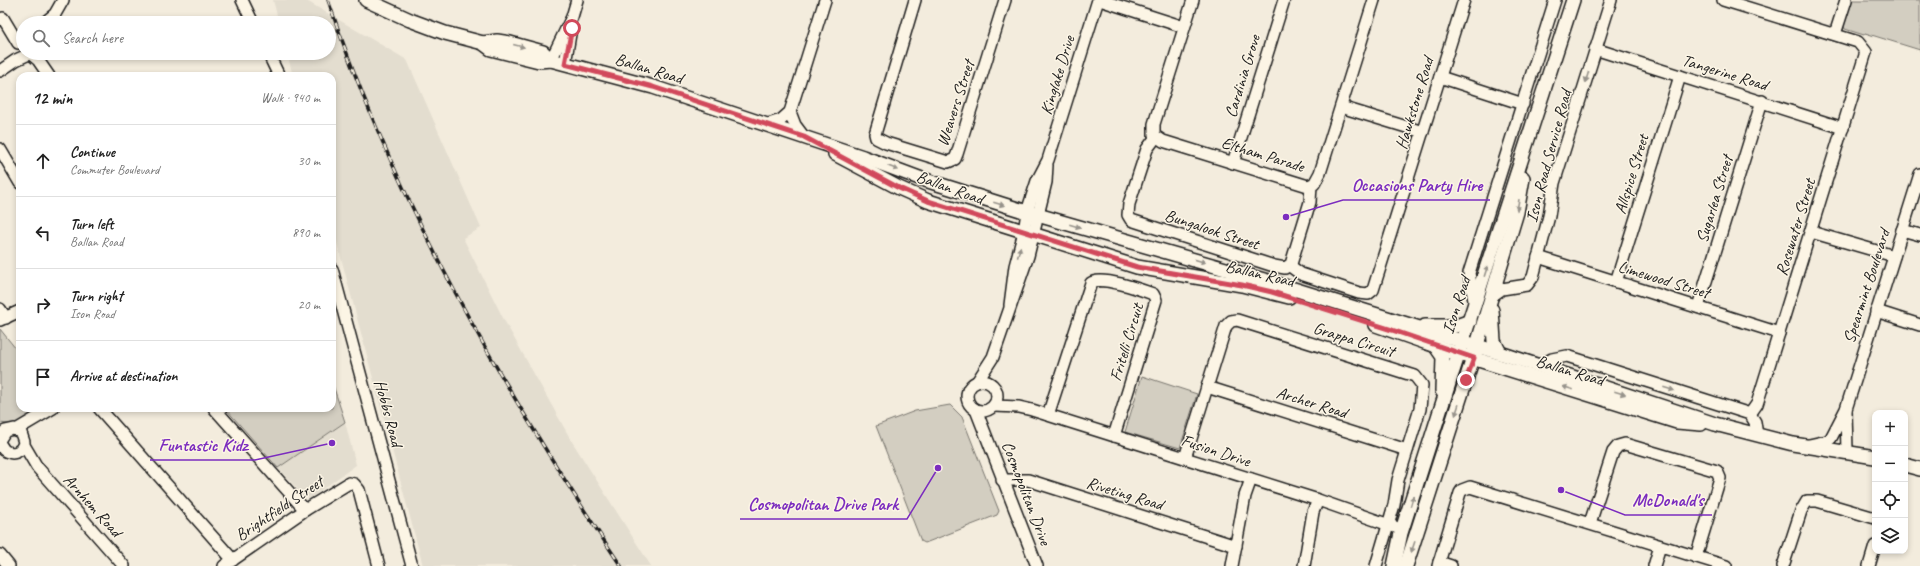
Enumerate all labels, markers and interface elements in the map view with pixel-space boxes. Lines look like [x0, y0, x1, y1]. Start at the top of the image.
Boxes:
search box [16, 16, 336, 60]
route start [563, 19, 581, 37]
icon: search [30, 27, 52, 49]
text: Search here [62, 29, 123, 48]
street label: Cardinia Grove [1220, 31, 1265, 120]
street label: Kinglake Drive [1036, 32, 1080, 117]
one-way arrow [513, 43, 525, 49]
street label: Ballan Road [612, 48, 687, 89]
street label: Tangerine Road [1680, 50, 1773, 96]
street label: Hawkstone Road [1391, 52, 1439, 152]
street label: Weavers Street [932, 55, 980, 149]
one-way arrow [1584, 71, 1590, 83]
street label: Ison Road Service Road [1521, 85, 1577, 225]
text: 12 min [32, 88, 72, 109]
text: Walk · 940 m [261, 90, 320, 106]
street label: Allspice Street [1609, 130, 1654, 216]
street label: Eltham Parade [1219, 132, 1308, 177]
text: Continue [70, 143, 115, 162]
icon: ahead [32, 150, 54, 172]
street label: Sugarlea Street [1691, 151, 1738, 245]
text: 30 m [298, 153, 320, 169]
text: Commuter Boulevard [70, 162, 159, 178]
one-way arrow [887, 165, 899, 171]
street label: Ballan Road [914, 166, 988, 210]
callout: Occasions Party Hire [1343, 170, 1490, 200]
text: Occasions Party Hire [1352, 174, 1484, 196]
street label: Rosewater Street [1771, 174, 1821, 278]
one-way arrow [1515, 199, 1521, 211]
one-way arrow [994, 201, 1006, 207]
street label: Bungalook Street [1162, 204, 1264, 255]
text: Turn left [70, 215, 113, 234]
icon: left [32, 222, 54, 244]
one-way arrow [1069, 223, 1081, 229]
street label: Spearmint Boulevard [1838, 224, 1895, 346]
text: 890 m [292, 225, 320, 241]
text: Ballan Road [70, 234, 123, 250]
one-way arrow [1016, 246, 1022, 258]
street label: Ballan Road [1224, 255, 1298, 292]
street label: Limewood Street [1616, 256, 1714, 304]
one-way arrow [1194, 258, 1206, 264]
one-way arrow [1483, 265, 1489, 277]
street label: Ison Road [1437, 272, 1476, 336]
text: Turn right [70, 287, 123, 306]
icon: right [32, 294, 54, 316]
text: 20 m [298, 297, 320, 313]
street label: Fritelli Circuit [1105, 299, 1149, 383]
text: Ison Road [70, 306, 115, 322]
street label: Grappa Circuit [1311, 317, 1399, 362]
street label: Ballan Road [1533, 350, 1608, 391]
icon: arrive [32, 366, 54, 388]
text: Arrive at destination [70, 367, 177, 386]
route end [1457, 371, 1475, 389]
street label: Hobbs Road [370, 377, 408, 451]
street label: Archer Road [1274, 382, 1353, 424]
one-way arrow [1562, 385, 1574, 391]
one-way arrow [1663, 386, 1675, 392]
one-way arrow [1614, 390, 1626, 396]
one-way arrow [1454, 404, 1460, 416]
map controls [1872, 410, 1908, 554]
button: + [1872, 410, 1908, 446]
callout: Funtastic Kidz [150, 430, 255, 460]
street label: Fusion Drive [1179, 430, 1254, 472]
text: Funtastic Kidz [159, 434, 250, 456]
street label: Cosmopolitan Drive [997, 438, 1056, 549]
button: − [1872, 446, 1908, 482]
street label: Arnhem Road [59, 469, 129, 544]
street label: Brightfield Street [231, 470, 329, 546]
street label: Riveting Road [1084, 472, 1169, 516]
button: locate [1872, 482, 1908, 518]
callout: McDonald's [1625, 485, 1712, 515]
callout: Cosmopolitan Drive Park [740, 489, 907, 519]
text: McDonald's [1632, 489, 1705, 511]
text: Cosmopolitan Drive Park [748, 493, 900, 515]
one-way arrow [1409, 495, 1415, 507]
button: layers [1872, 518, 1908, 554]
one-way arrow [1410, 541, 1416, 553]

